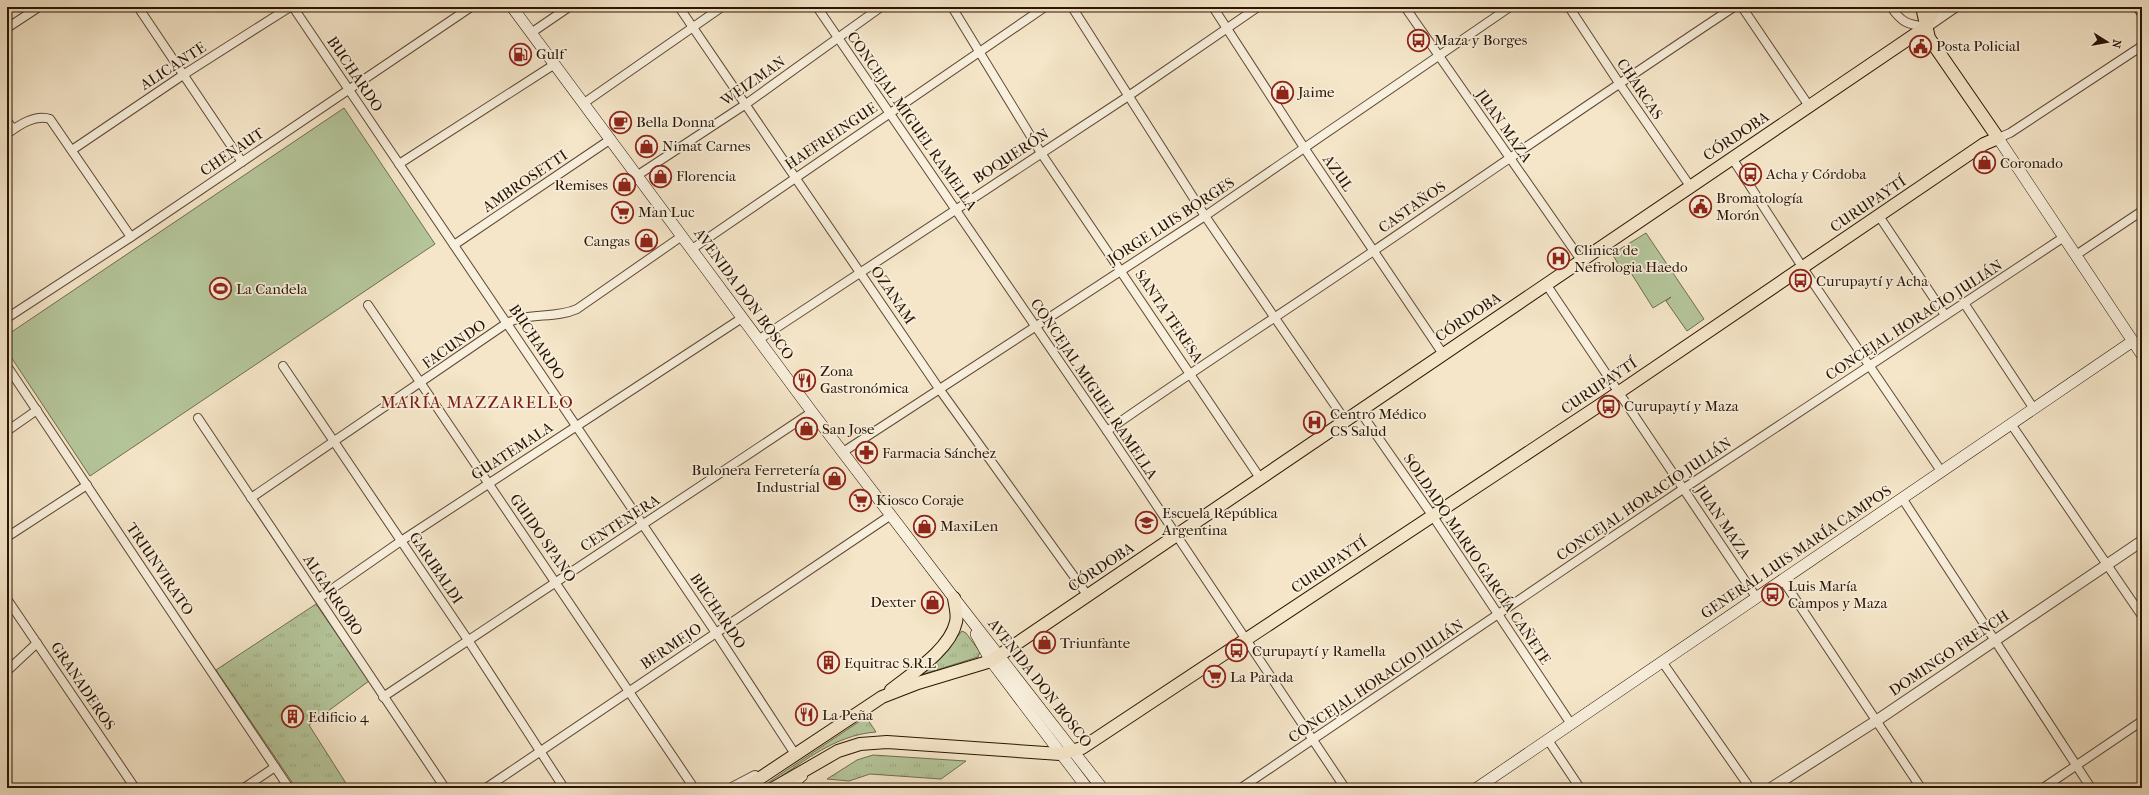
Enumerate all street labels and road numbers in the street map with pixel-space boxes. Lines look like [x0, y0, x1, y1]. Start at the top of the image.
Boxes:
street label: CONCEJAL MIGUEL RAMELLA [843, 28, 981, 214]
street label: BUCHARDO [323, 33, 387, 115]
street label: ALICANTE [136, 38, 209, 94]
street label: WEIZMAN [716, 52, 789, 110]
street label: CHARCAS [1613, 55, 1667, 123]
street label: JUAN MAZA [1472, 85, 1536, 166]
street label: HAEFREINGUE [781, 99, 881, 173]
street label: CÓRDOBA [1700, 107, 1772, 165]
street label: CHENAUT [197, 124, 268, 180]
street label: BOQUERÓN [969, 124, 1053, 187]
street label: AMBROSETTI [478, 146, 571, 217]
street label: AZUL [1318, 150, 1357, 195]
street label: CURUPAYTÍ [1827, 171, 1910, 236]
street label: JORGE LUIS BORGES [1103, 173, 1238, 269]
street label: CASTAÑOS [1375, 177, 1449, 237]
street label: AVENIDA DON BOSCO [690, 224, 798, 363]
street label: CONCEJAL HORACIO JULIÁN [1822, 256, 2006, 384]
street label: OZANAM [867, 262, 919, 328]
street label: SANTA TERESA [1131, 266, 1207, 366]
street label: CÓRDOBA [1432, 288, 1504, 346]
street label: CONCEJAL MIGUEL RAMELLA [1027, 295, 1162, 483]
street label: BUCHARDO [505, 301, 569, 383]
street label: FACUNDO [419, 315, 489, 373]
street label: CURUPAYTÍ [1558, 353, 1641, 418]
street label: GUATEMALA [468, 418, 556, 484]
street label: CONCEJAL HORACIO JULIÁN [1553, 433, 1736, 564]
street label: SOLDADO MARIO GARCÍA CAÑETE [1400, 450, 1554, 668]
street label: JUAN MAZA [1691, 481, 1754, 562]
street label: GENERAL LUIS MARÍA CAMPOS [1697, 481, 1895, 623]
street label: GUIDO SPANO [506, 490, 580, 586]
street label: CENTENERA [577, 491, 663, 555]
street label: TRIUNVIRATO [122, 519, 198, 619]
street label: GARIBALDI [405, 529, 467, 607]
street label: CURUPAYTÍ [1288, 532, 1371, 597]
street label: CÓRDOBA [1065, 538, 1137, 596]
street label: ALGARROBO [299, 550, 367, 639]
street label: BUCHARDO [686, 570, 750, 652]
street label: DOMINGO FRENCH [1886, 606, 2013, 700]
street label: AVENIDA DON BOSCO [984, 614, 1096, 751]
street label: CONCEJAL HORACIO JULIÁN [1285, 615, 1468, 746]
street label: BERMEJO [637, 619, 705, 673]
street label: GRANADEROS [47, 638, 119, 734]

